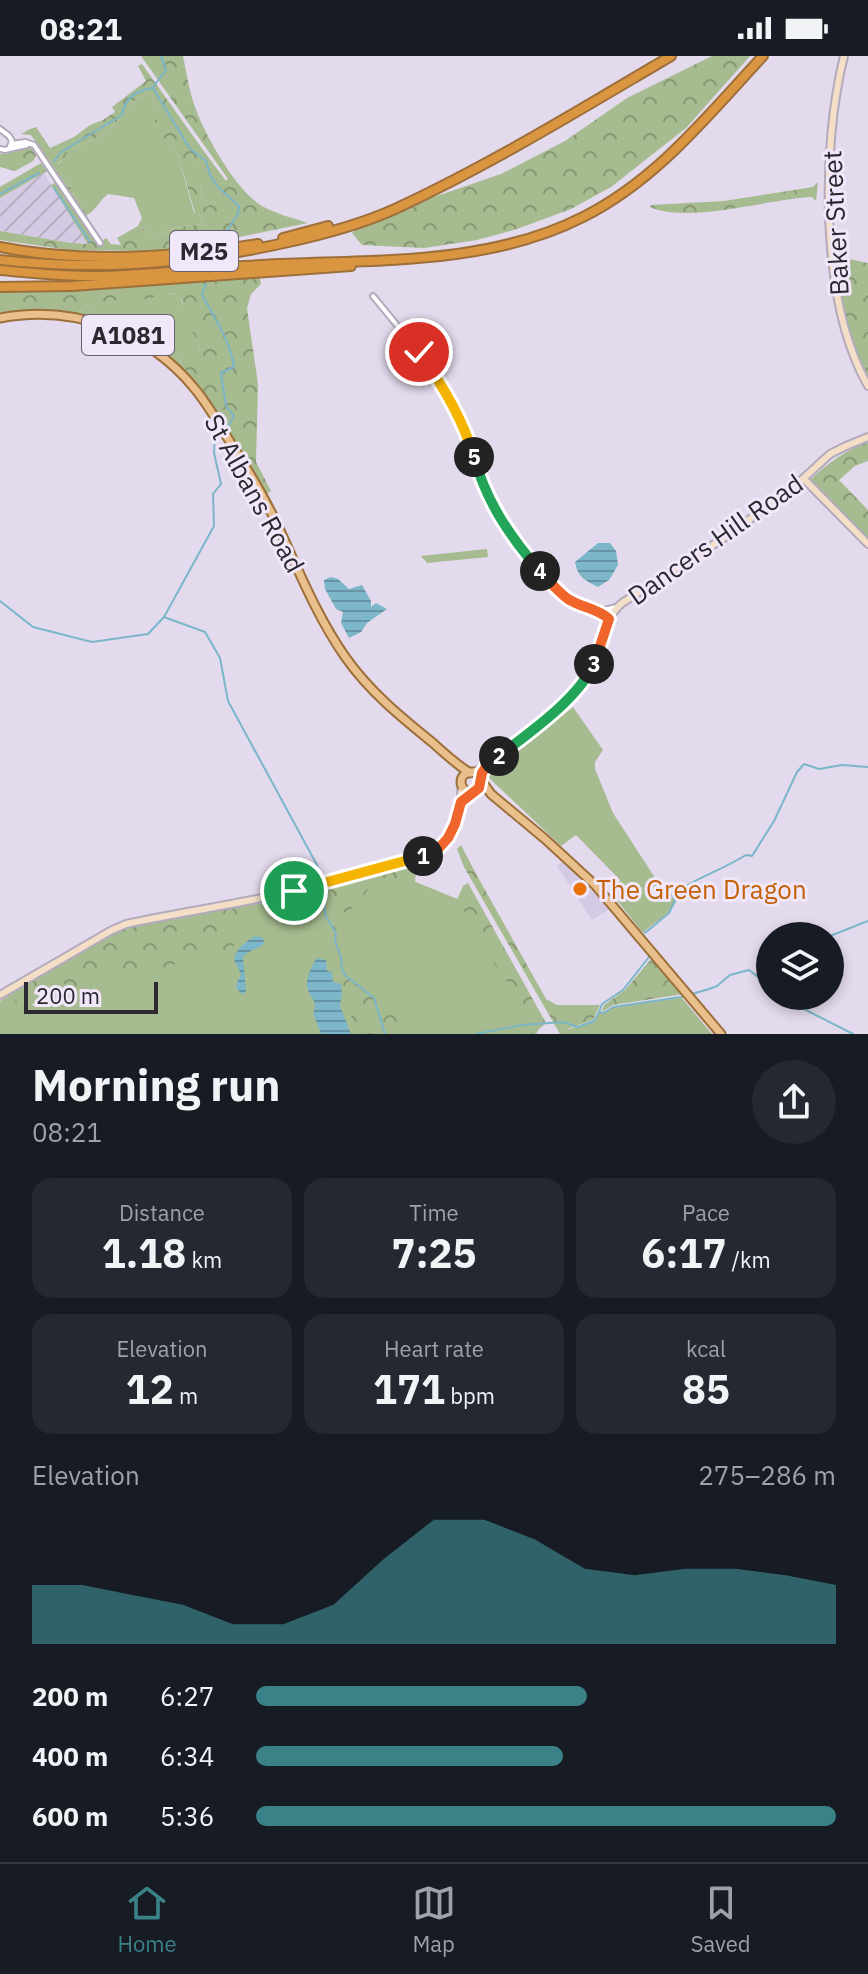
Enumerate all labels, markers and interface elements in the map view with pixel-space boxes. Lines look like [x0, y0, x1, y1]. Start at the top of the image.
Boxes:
text: 08:21 [40, 9, 122, 48]
street label: Baker Street [814, 150, 856, 296]
road number: M25 [170, 231, 238, 271]
road number: A1081 [82, 315, 174, 355]
pin [385, 318, 453, 386]
icon: check [397, 330, 441, 374]
street label: St Albans Road [197, 408, 313, 578]
pin: 5 [454, 437, 494, 477]
text: 5 [467, 442, 481, 471]
street label: Dancers Hill Road [621, 466, 809, 612]
pin: 4 [520, 551, 560, 591]
text: 4 [533, 556, 547, 585]
pin: 3 [574, 644, 614, 684]
text: 3 [587, 649, 601, 678]
pin: 2 [479, 736, 519, 776]
text: 2 [492, 741, 506, 770]
pin: 1 [403, 836, 443, 876]
text: 1 [416, 841, 430, 870]
pin [260, 857, 328, 925]
icon: arrive [272, 869, 316, 913]
place label: The Green Dragon [596, 872, 807, 906]
marker: The Green Dragon [571, 880, 589, 898]
map controls [756, 922, 844, 1010]
button: layers [756, 922, 844, 1010]
scale bar [24, 978, 158, 1014]
text: 200 m [36, 981, 100, 1010]
text: Morning run [32, 1056, 281, 1113]
button: share [752, 1060, 836, 1144]
text: 08:21 [32, 1115, 102, 1149]
text: Distance [119, 1198, 205, 1227]
text: Time [409, 1198, 459, 1227]
text: Pace [682, 1198, 730, 1227]
text: 1.18 [102, 1227, 186, 1279]
text: 7:25 [391, 1227, 477, 1279]
text: 6:17 [641, 1227, 726, 1279]
text: km [186, 1245, 222, 1274]
text: /km [726, 1245, 771, 1274]
text: Elevation [116, 1334, 208, 1363]
text: Heart rate [384, 1334, 484, 1363]
text: kcal [686, 1334, 726, 1363]
text: 12 [126, 1363, 174, 1415]
text: 171 [373, 1363, 445, 1415]
text: 85 [682, 1363, 730, 1415]
text: m [174, 1381, 198, 1410]
text: bpm [445, 1381, 495, 1410]
text: Elevation [32, 1458, 140, 1492]
text: 275–286 m [698, 1458, 836, 1492]
text: 200 m [32, 1679, 108, 1713]
text: 6:27 [160, 1679, 214, 1713]
text: 400 m [32, 1739, 108, 1773]
text: 6:34 [160, 1739, 214, 1773]
text: 600 m [32, 1799, 108, 1833]
text: 5:36 [160, 1799, 214, 1833]
tab: Home [117, 1881, 177, 1958]
tab: Map [412, 1881, 456, 1958]
tab: Saved [691, 1881, 750, 1958]

